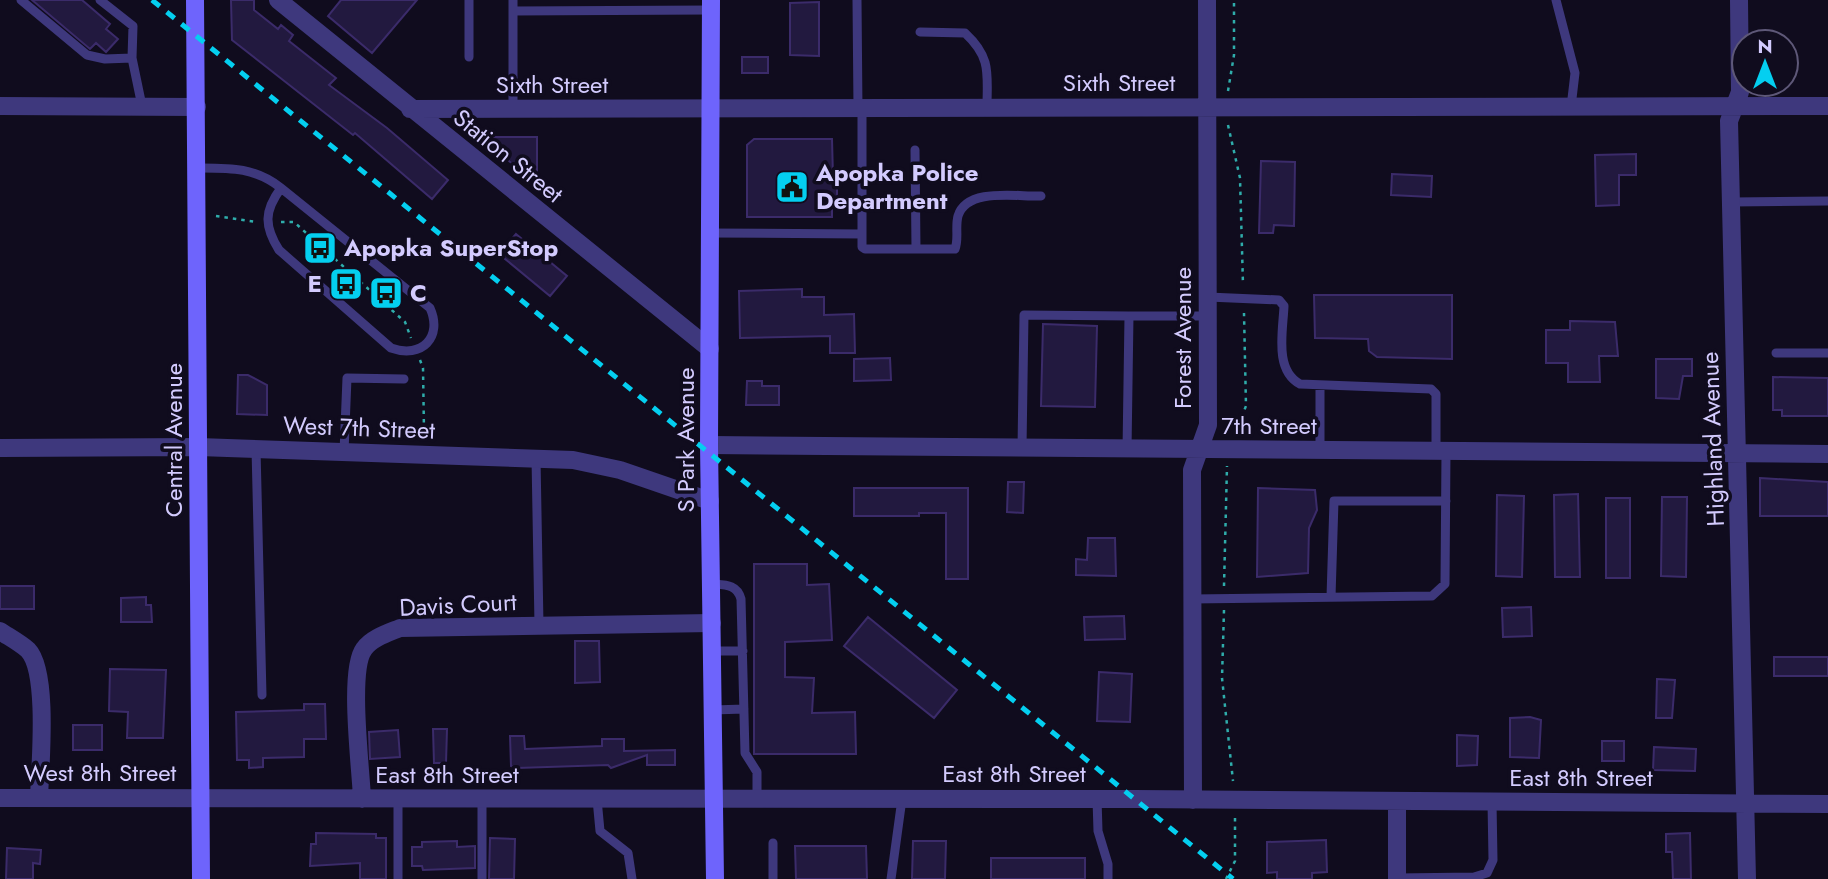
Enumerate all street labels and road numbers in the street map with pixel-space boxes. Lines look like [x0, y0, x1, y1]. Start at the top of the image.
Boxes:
street label: Sixth Street [1063, 65, 1175, 100]
street label: Sixth Street [496, 67, 608, 102]
street label: Station Street [446, 100, 571, 211]
street label: Forest Avenue [1165, 267, 1200, 409]
street label: Highland Avenue [1692, 351, 1733, 527]
street label: Central Avenue [156, 363, 191, 517]
street label: S Park Avenue [668, 367, 703, 513]
street label: West 7th Street [282, 407, 436, 448]
street label: 7th Street [1221, 408, 1317, 443]
street label: Davis Court [398, 584, 518, 625]
street label: West 8th Street [24, 755, 177, 790]
street label: East 8th Street [942, 756, 1086, 791]
street label: East 8th Street [375, 757, 519, 792]
street label: East 8th Street [1509, 760, 1653, 795]

